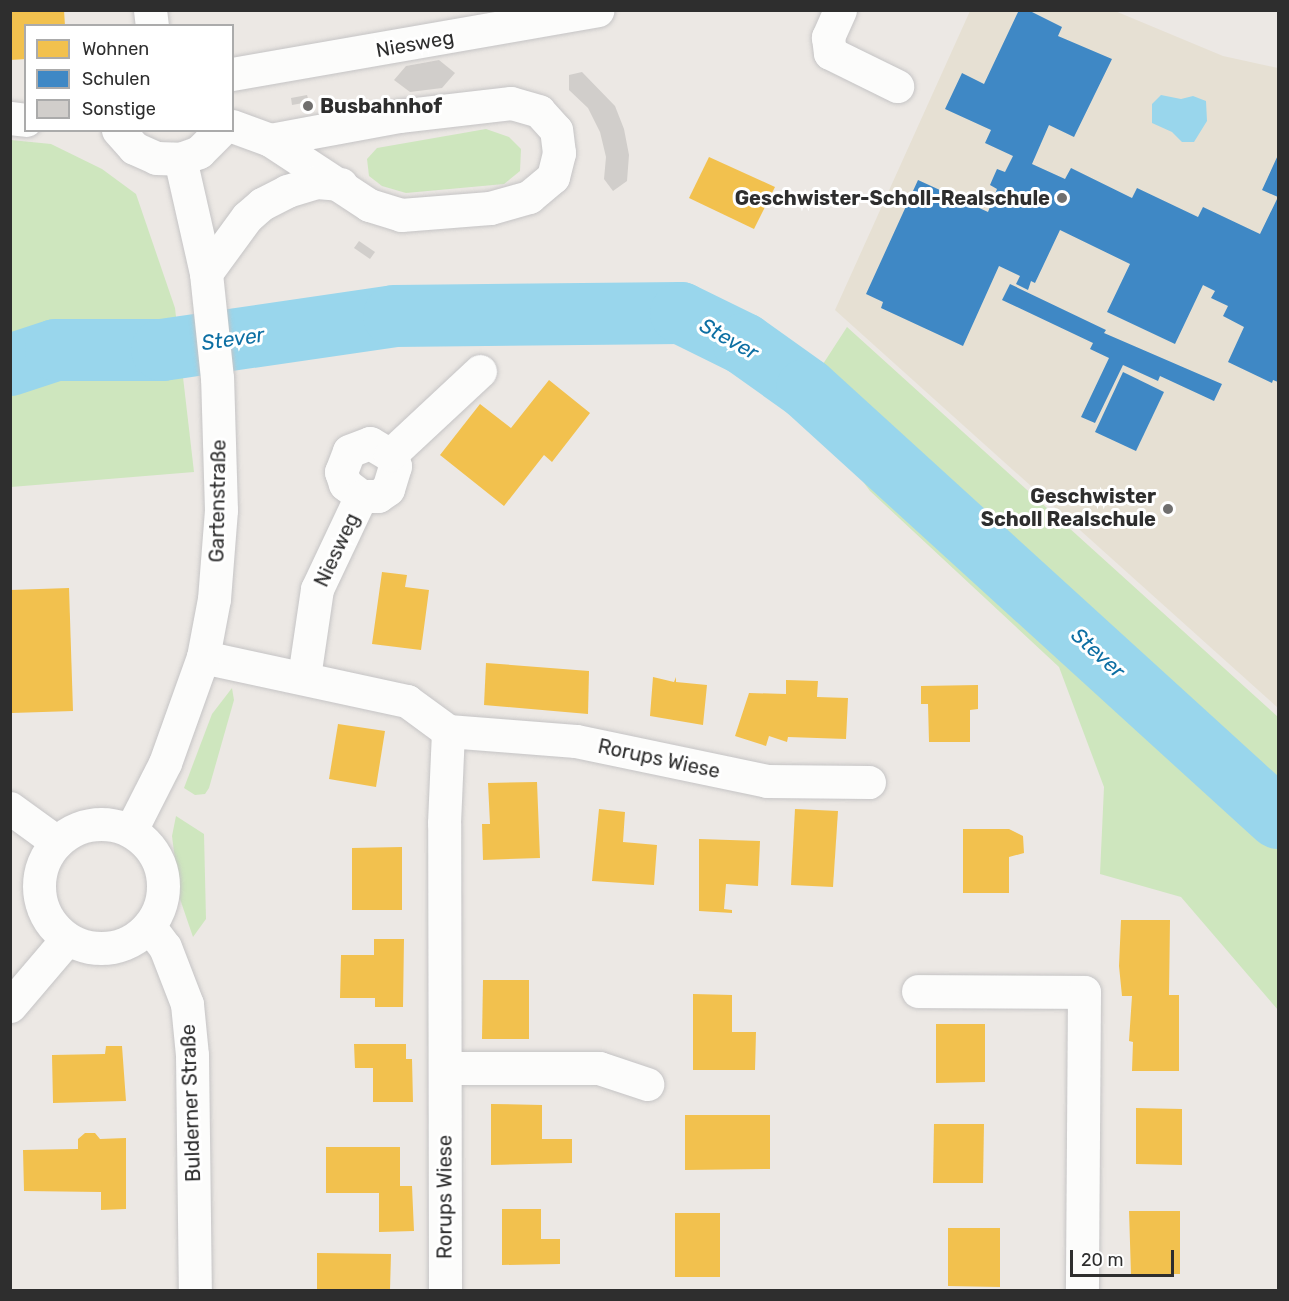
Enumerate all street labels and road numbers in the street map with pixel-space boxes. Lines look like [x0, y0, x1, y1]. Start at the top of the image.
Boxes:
street label: Niesweg [374, 25, 456, 63]
street label: Gartenstraße [205, 439, 231, 563]
street label: Niesweg [309, 509, 365, 591]
street label: Rorups Wiese [596, 734, 722, 784]
street label: Bulderner Straße [176, 1023, 206, 1183]
street label: Rorups Wiese [433, 1135, 457, 1259]

